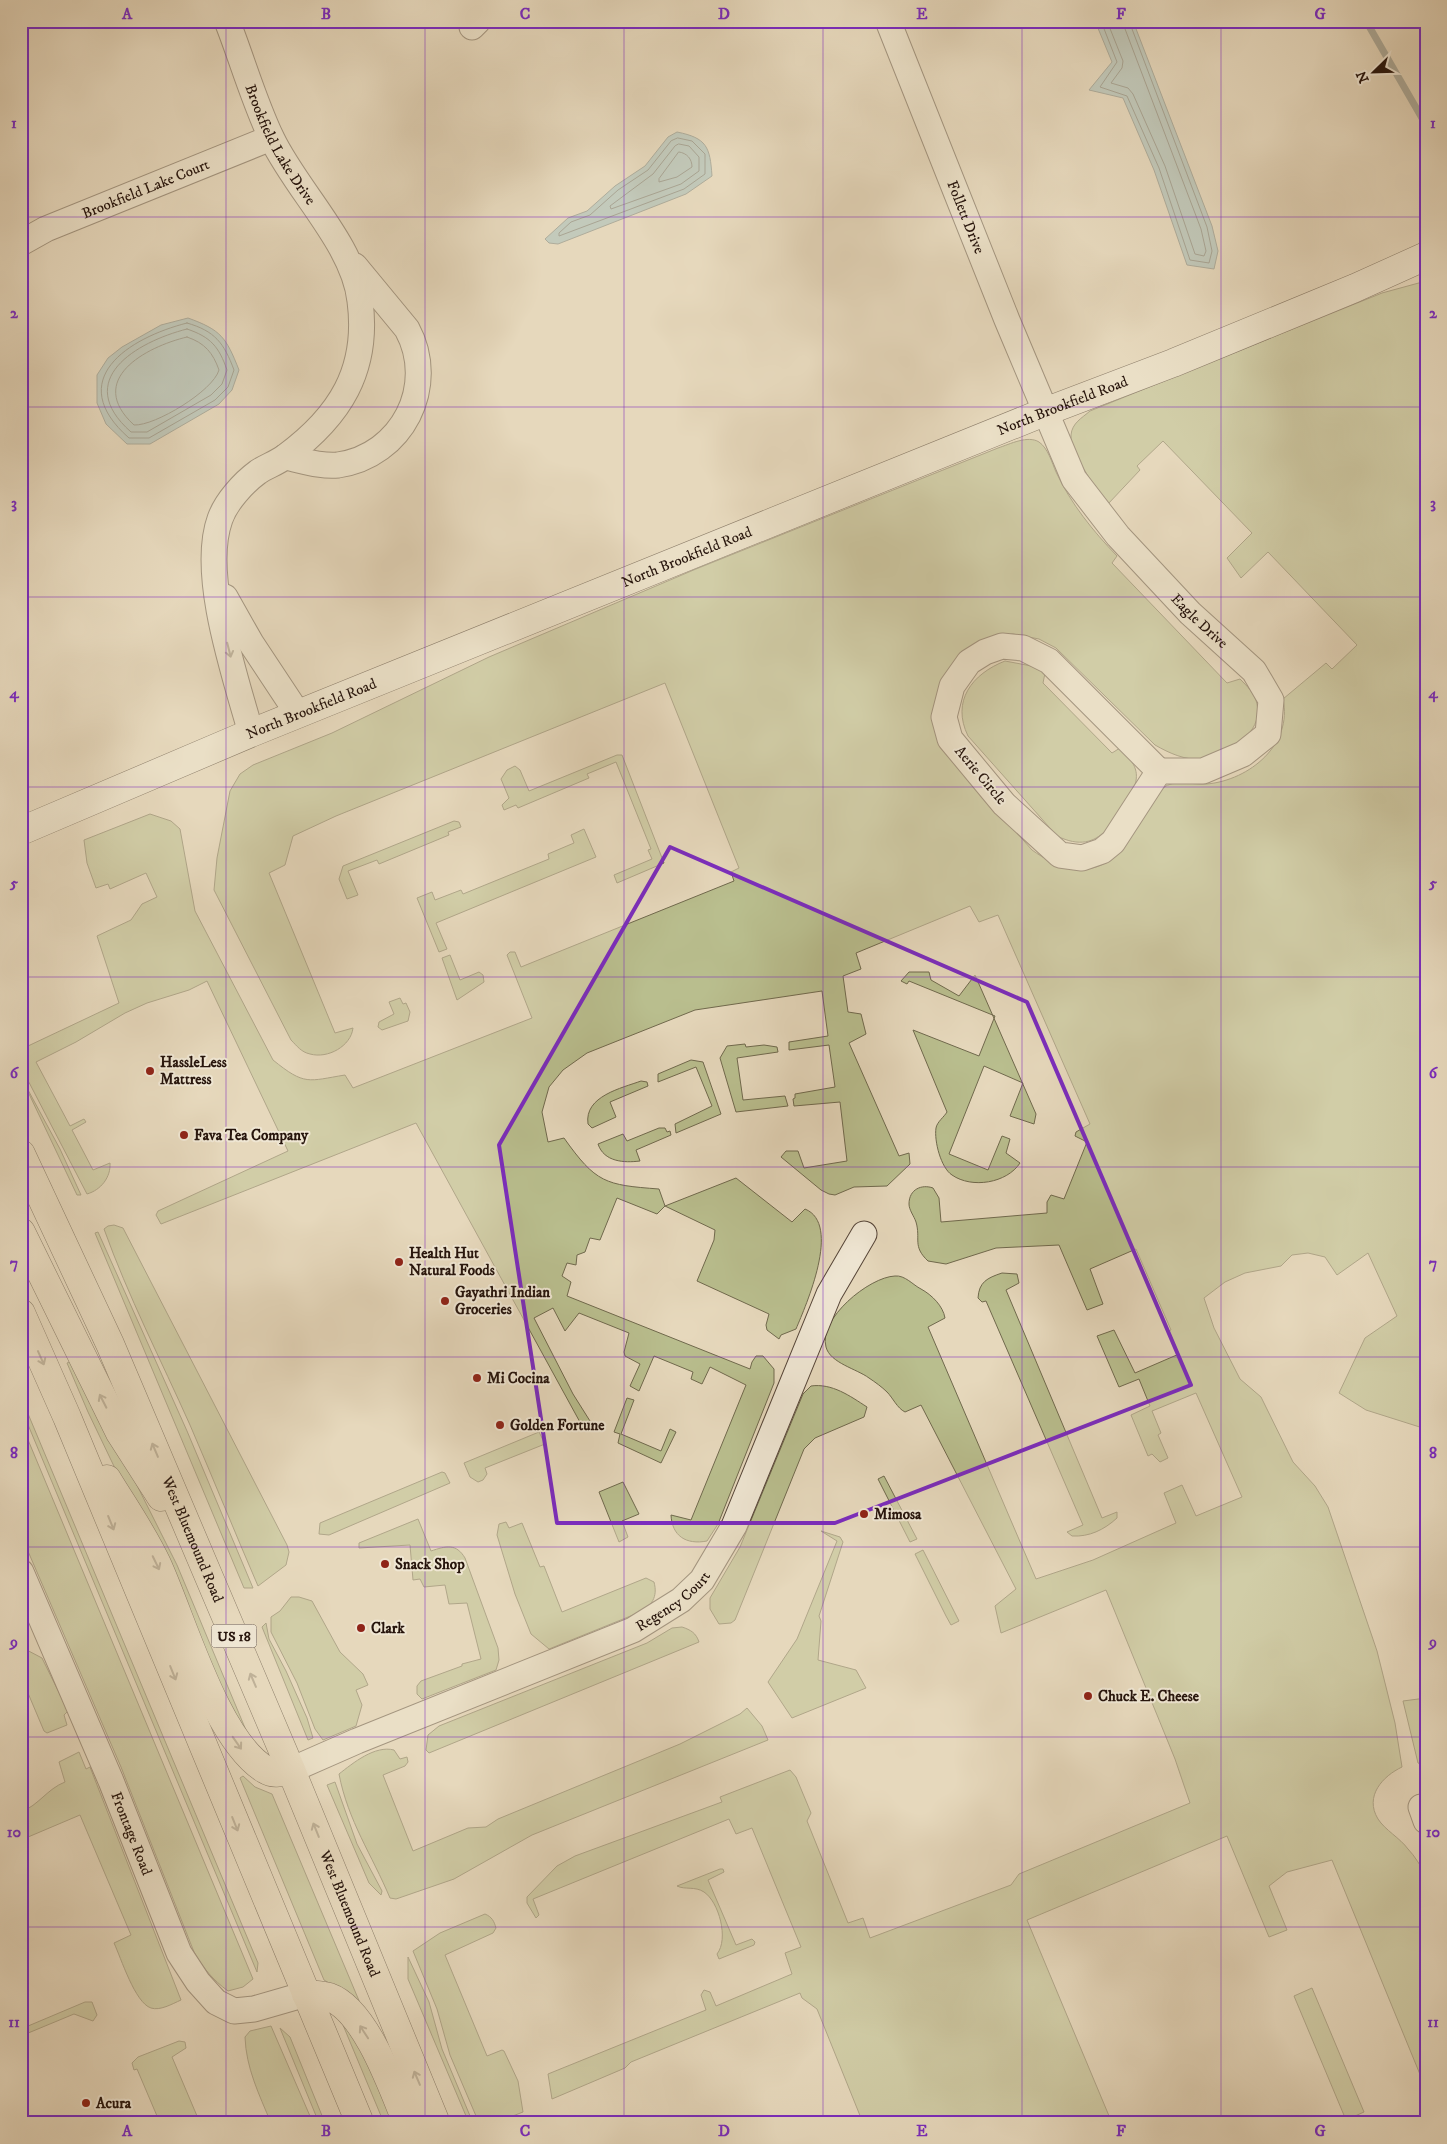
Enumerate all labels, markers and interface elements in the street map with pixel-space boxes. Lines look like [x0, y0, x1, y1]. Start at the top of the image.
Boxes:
text: A [121, 4, 133, 24]
text: B [321, 4, 331, 24]
text: C [520, 4, 530, 24]
text: D [718, 4, 730, 24]
text: E [916, 4, 928, 24]
text: F [1116, 4, 1126, 24]
text: G [1314, 4, 1326, 24]
north arrow [1350, 48, 1400, 98]
text: N [1352, 67, 1373, 85]
street label: Brookfield Lake Drive [241, 82, 320, 209]
text: 1 [11, 113, 17, 133]
text: 1 [1430, 113, 1436, 133]
street label: Brookfield Lake Court [79, 155, 212, 223]
street label: Follett Drive [942, 178, 989, 257]
text: 2 [10, 303, 19, 323]
text: 2 [1429, 303, 1438, 323]
street label: North Brookfield Road [994, 372, 1131, 440]
text: 3 [11, 493, 17, 513]
text: 3 [1430, 493, 1436, 513]
street label: North Brookfield Road [619, 522, 755, 592]
street label: Eagle Drive [1167, 590, 1232, 653]
one-way arrow [225, 642, 234, 658]
street label: North Brookfield Road [244, 674, 380, 744]
text: 4 [8, 683, 19, 703]
text: 4 [1427, 683, 1438, 703]
street label: Aerie Circle [950, 742, 1011, 809]
text: 5 [9, 873, 18, 893]
text: 5 [1428, 873, 1437, 893]
place label: HassleLess Mattress [160, 1053, 227, 1089]
text: 6 [10, 1063, 20, 1083]
text: 6 [1429, 1063, 1439, 1083]
marker: HassleLess Mattress [144, 1065, 156, 1077]
place label: Fava Tea Company [194, 1126, 309, 1145]
marker: Fava Tea Company [178, 1129, 190, 1141]
place label: Health Hut Natural Foods [409, 1244, 495, 1280]
text: 7 [10, 1253, 18, 1273]
text: 7 [1429, 1253, 1437, 1273]
marker: Health Hut Natural Foods [393, 1256, 405, 1268]
place label: Gayathri Indian Groceries [455, 1283, 550, 1319]
marker: Gayathri Indian Groceries [439, 1295, 451, 1307]
one-way arrow [36, 1350, 46, 1365]
place label: Mi Cocina [487, 1369, 550, 1388]
marker: Mi Cocina [471, 1372, 483, 1384]
one-way arrow [98, 1394, 108, 1409]
place label: Golden Fortune [510, 1416, 605, 1435]
marker: Golden Fortune [494, 1419, 506, 1431]
text: 8 [10, 1443, 18, 1463]
one-way arrow [150, 1443, 159, 1458]
text: 8 [1429, 1443, 1437, 1463]
street label: West Bluemound Road [157, 1473, 228, 1606]
place label: Mimosa [874, 1505, 922, 1524]
marker: Mimosa [858, 1508, 870, 1520]
one-way arrow [107, 1515, 116, 1530]
one-way arrow [152, 1555, 161, 1570]
place label: Snack Shop [395, 1555, 465, 1574]
marker: Snack Shop [379, 1558, 391, 1570]
street label: Regency Court [632, 1568, 715, 1636]
place label: Clark [371, 1619, 405, 1638]
marker: Clark [355, 1622, 367, 1634]
road number: US 18 [212, 1624, 256, 1648]
text: 9 [9, 1632, 18, 1652]
text: 9 [1428, 1632, 1437, 1652]
one-way arrow [170, 1666, 179, 1681]
one-way arrow [247, 1673, 256, 1688]
place label: Chuck E. Cheese [1098, 1687, 1200, 1706]
marker: Chuck E. Cheese [1082, 1690, 1094, 1702]
one-way arrow [231, 1735, 242, 1749]
street label: Frontage Road [106, 1789, 157, 1879]
one-way arrow [231, 1816, 241, 1831]
text: 10 [7, 1822, 22, 1842]
text: 10 [1426, 1822, 1441, 1842]
one-way arrow [310, 1823, 320, 1838]
street label: West Bluemound Road [315, 1847, 384, 1980]
text: 11 [8, 2012, 20, 2032]
text: 11 [1427, 2012, 1439, 2032]
one-way arrow [359, 2025, 369, 2039]
one-way arrow [412, 2071, 422, 2086]
place label: Acura [95, 2094, 132, 2113]
marker: Acura [80, 2097, 92, 2109]
text: A [121, 2121, 133, 2141]
text: B [321, 2121, 331, 2141]
text: C [520, 2121, 530, 2141]
text: D [718, 2121, 730, 2141]
text: E [916, 2121, 928, 2141]
text: F [1116, 2121, 1126, 2141]
text: G [1314, 2121, 1326, 2141]

